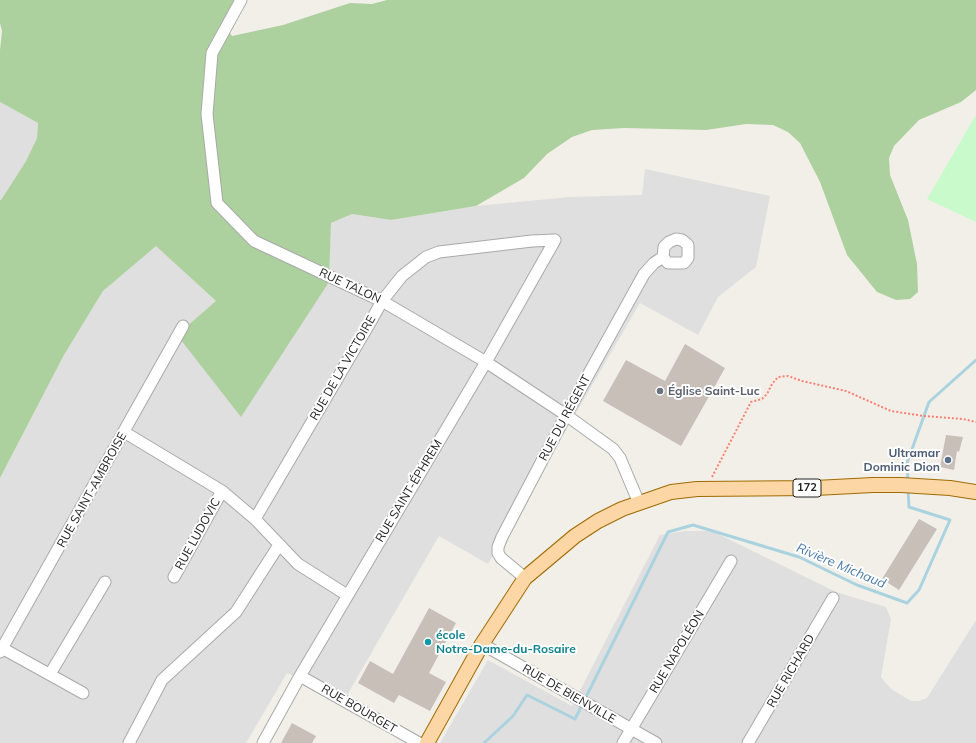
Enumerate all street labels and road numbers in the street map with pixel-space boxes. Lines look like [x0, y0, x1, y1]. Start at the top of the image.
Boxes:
street label: RUE TALON [317, 265, 383, 307]
street label: RUE DE LA VICTOIRE [307, 313, 379, 423]
street label: RUE DU RÉGENT [536, 372, 594, 464]
street label: RUE SAINT-AMBROISE [54, 430, 130, 550]
street label: RUE SAINT-ÉPHREM [373, 437, 445, 545]
road number: 172 [793, 479, 821, 497]
street label: RUE LUDOVIC [172, 496, 224, 572]
street label: RUE NAPOLÉON [647, 608, 707, 696]
street label: RUE RICHARD [764, 632, 818, 710]
street label: RUE DE BIENVILLE [520, 661, 618, 727]
street label: RUE BOURGET [319, 682, 399, 736]

